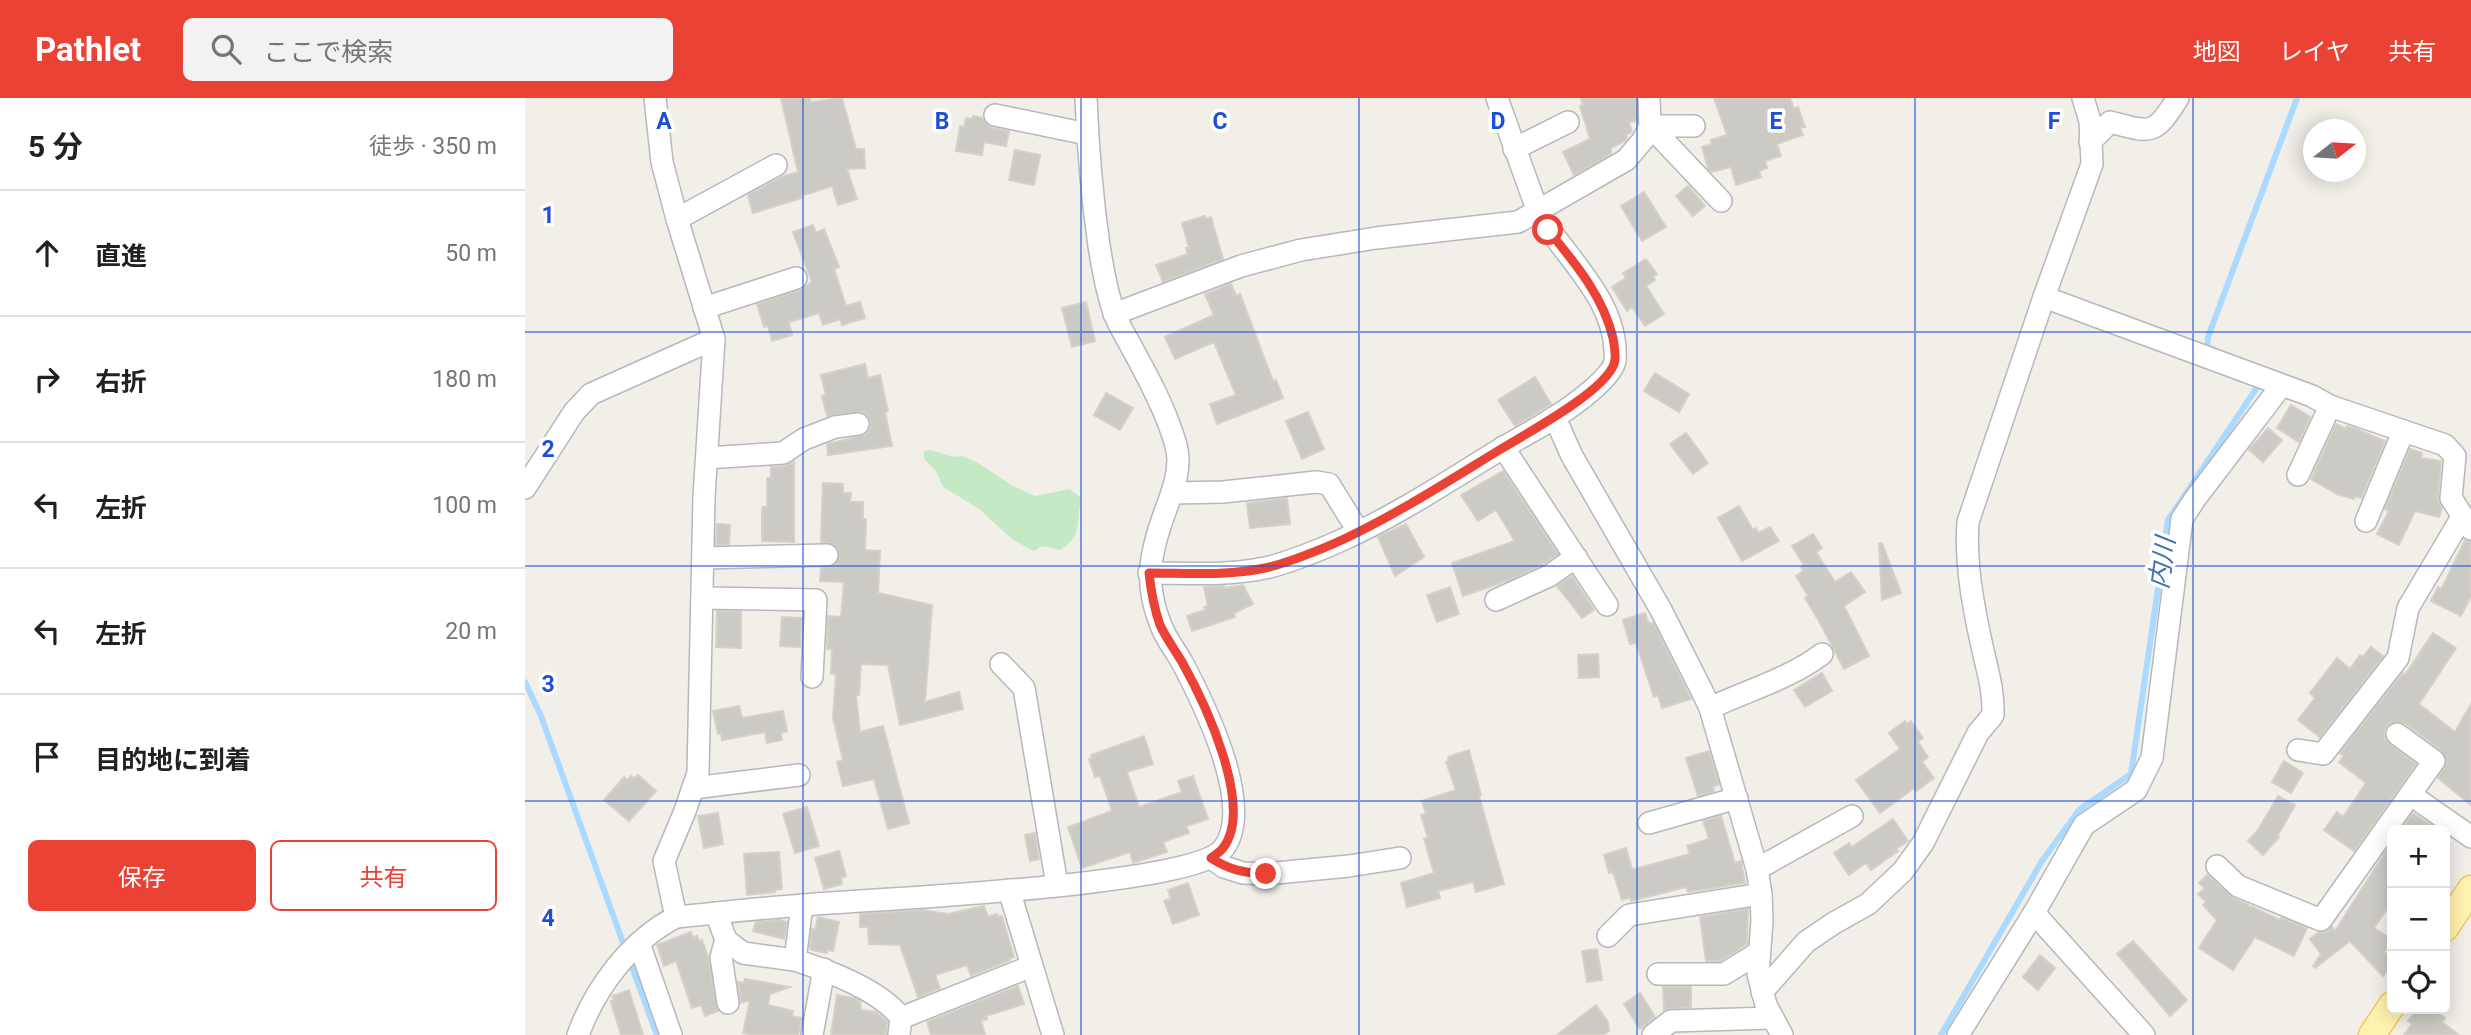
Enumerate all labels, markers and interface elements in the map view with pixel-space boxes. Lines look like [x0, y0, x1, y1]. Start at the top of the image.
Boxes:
search box [183, 18, 673, 81]
text: Pathlet [35, 30, 141, 69]
icon: search [207, 30, 245, 68]
text: ここで検索 [263, 37, 393, 67]
text: 地図 [2193, 38, 2241, 66]
text: レイヤ [2279, 38, 2350, 66]
text: 共有 [2388, 38, 2436, 66]
text: A [656, 108, 672, 135]
text: B [935, 108, 949, 135]
text: C [1212, 108, 1228, 135]
text: D [1491, 108, 1505, 135]
text: E [1770, 108, 1783, 135]
text: F [2048, 108, 2061, 135]
north arrow [2303, 119, 2366, 182]
text: 5 分 [28, 129, 83, 164]
text: 徒歩 · 350 m [369, 133, 497, 160]
text: 1 [541, 202, 555, 229]
route start [1532, 214, 1563, 245]
icon: ahead [28, 234, 66, 272]
text: 50 m [445, 240, 497, 267]
text: 直進 [95, 241, 147, 271]
icon: right [28, 360, 66, 398]
text: 180 m [432, 366, 497, 393]
text: 右折 [95, 367, 147, 397]
text: 2 [541, 436, 555, 463]
icon: left [28, 486, 66, 524]
text: 100 m [432, 492, 497, 519]
text: 左折 [95, 493, 147, 523]
water label: 内川 [2144, 532, 2181, 591]
icon: left [28, 612, 66, 650]
text: 20 m [445, 618, 497, 645]
text: 左折 [95, 619, 147, 649]
text: 3 [541, 671, 555, 698]
icon: arrive [28, 738, 66, 776]
text: 目的地に到着 [95, 745, 251, 775]
map controls [2387, 825, 2450, 1014]
button: + [2387, 825, 2450, 888]
button: 保存 [28, 840, 256, 911]
button: 共有 [270, 840, 497, 911]
route end [1250, 858, 1281, 889]
button: − [2387, 888, 2450, 951]
text: 4 [541, 905, 555, 932]
button: locate [2387, 951, 2450, 1014]

